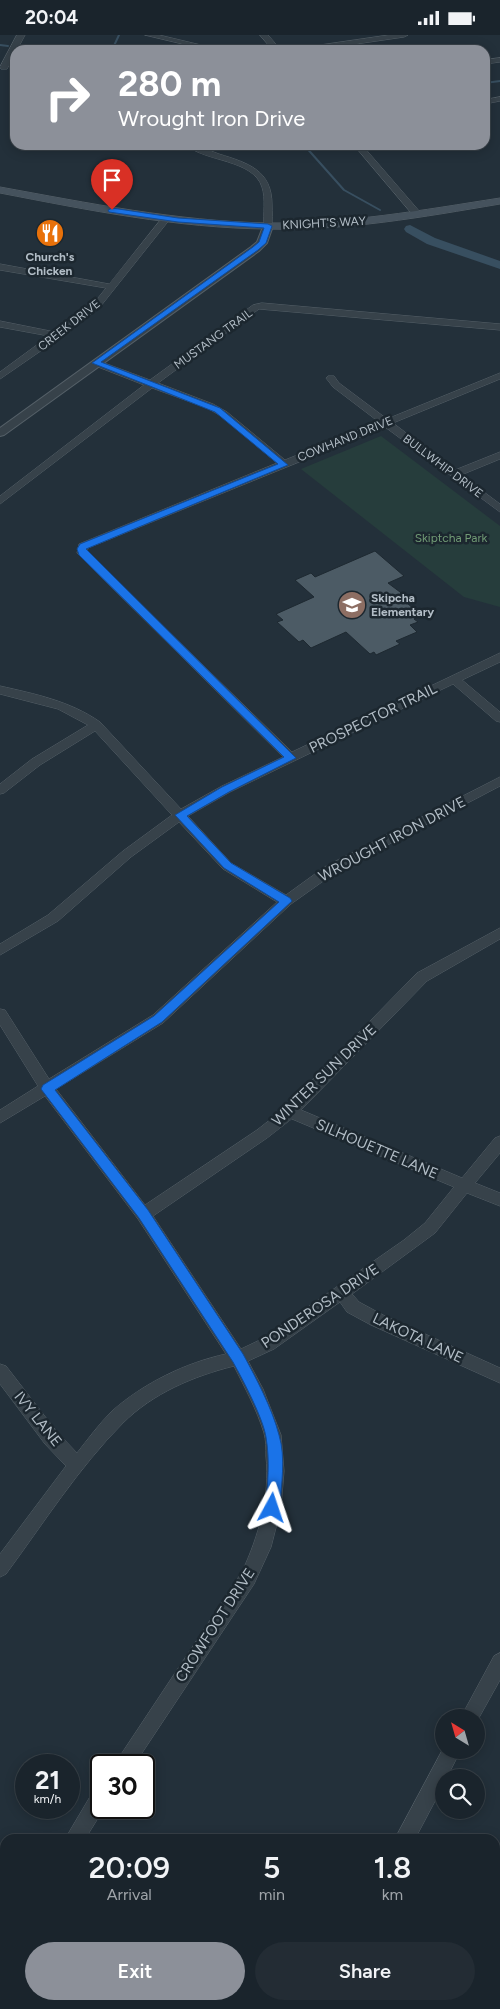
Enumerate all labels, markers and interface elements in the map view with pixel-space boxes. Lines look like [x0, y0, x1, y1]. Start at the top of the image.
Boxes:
text: 20:04 [25, 6, 78, 29]
text: 280 m [118, 63, 221, 105]
icon: right [35, 65, 100, 130]
text: Wrought Iron Drive [118, 105, 305, 132]
pin [91, 159, 133, 210]
icon: arrive [98, 166, 126, 194]
street label: KNIGHT'S WAY [282, 214, 367, 232]
restaurant icon: Church's Chicken [35, 218, 65, 248]
place label: Church's Chicken [26, 250, 75, 278]
street label: CREEK DRIVE [35, 296, 103, 354]
street label: MUSTANG TRAIL [171, 306, 255, 372]
street label: COWHAND DRIVE [295, 414, 395, 464]
street label: BULLWHIP DRIVE [400, 431, 486, 501]
park label: Skiptcha Park [415, 531, 488, 545]
school or university icon: Skipcha Elementary [337, 590, 367, 620]
place label: Skipcha Elementary [371, 591, 434, 619]
street label: PROSPECTOR TRAIL [306, 679, 440, 757]
street label: WROUGHT IRON DRIVE [315, 793, 469, 885]
street label: WINTER SUN DRIVE [268, 1020, 380, 1130]
street label: SILHOUETTE LANE [313, 1115, 441, 1183]
street label: PONDEROSA DRIVE [258, 1260, 382, 1352]
street label: LAKOTA LANE [370, 1309, 466, 1367]
street label: IVY LANE [10, 1388, 66, 1450]
position arrow [245, 1481, 297, 1533]
street label: CROWFOOT DRIVE [171, 1565, 259, 1685]
north arrow [435, 1709, 485, 1759]
map controls [435, 1709, 485, 1819]
speed limit sign: 30 [90, 1754, 155, 1819]
text: 21 [35, 1765, 60, 1795]
button: search [435, 1769, 485, 1819]
text: km/h [34, 1792, 61, 1806]
text: 20:09 [89, 1849, 170, 1886]
text: 5 [263, 1849, 280, 1886]
text: 1.8 [373, 1849, 411, 1886]
text: Arrival [107, 1885, 152, 1904]
text: min [259, 1885, 285, 1904]
text: km [382, 1885, 403, 1904]
button: Exit [25, 1942, 245, 2000]
button: Share [255, 1942, 475, 2000]

